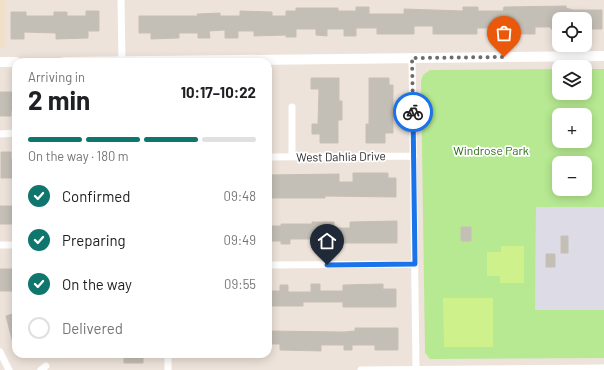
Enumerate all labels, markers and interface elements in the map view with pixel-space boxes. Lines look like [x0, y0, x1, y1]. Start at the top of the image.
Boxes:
map controls [552, 12, 592, 196]
button: locate [552, 12, 592, 52]
pin [487, 16, 521, 57]
icon: bag [493, 22, 515, 44]
button: layers [552, 60, 592, 100]
text: Arriving in [28, 69, 85, 85]
text: 10:17–10:22 [181, 83, 256, 101]
text: 2 min [28, 84, 90, 115]
courier [393, 92, 433, 132]
icon: bike [402, 101, 424, 123]
button: + [552, 108, 592, 148]
park label: Windrose Park [453, 143, 529, 157]
text: On the way · 180 m [28, 148, 129, 164]
street label: West Dahlia Drive [296, 148, 386, 164]
button: − [552, 156, 592, 196]
icon: check [28, 185, 50, 207]
text: Confirmed [62, 187, 130, 205]
text: 09:48 [224, 188, 256, 204]
pin [310, 224, 344, 265]
icon: check [28, 229, 50, 251]
icon: home [316, 230, 338, 252]
text: Preparing [62, 231, 126, 249]
text: 09:49 [224, 232, 256, 248]
icon: check [28, 273, 50, 295]
text: On the way [62, 275, 132, 293]
text: 09:55 [224, 276, 256, 292]
text: Delivered [62, 319, 123, 337]

